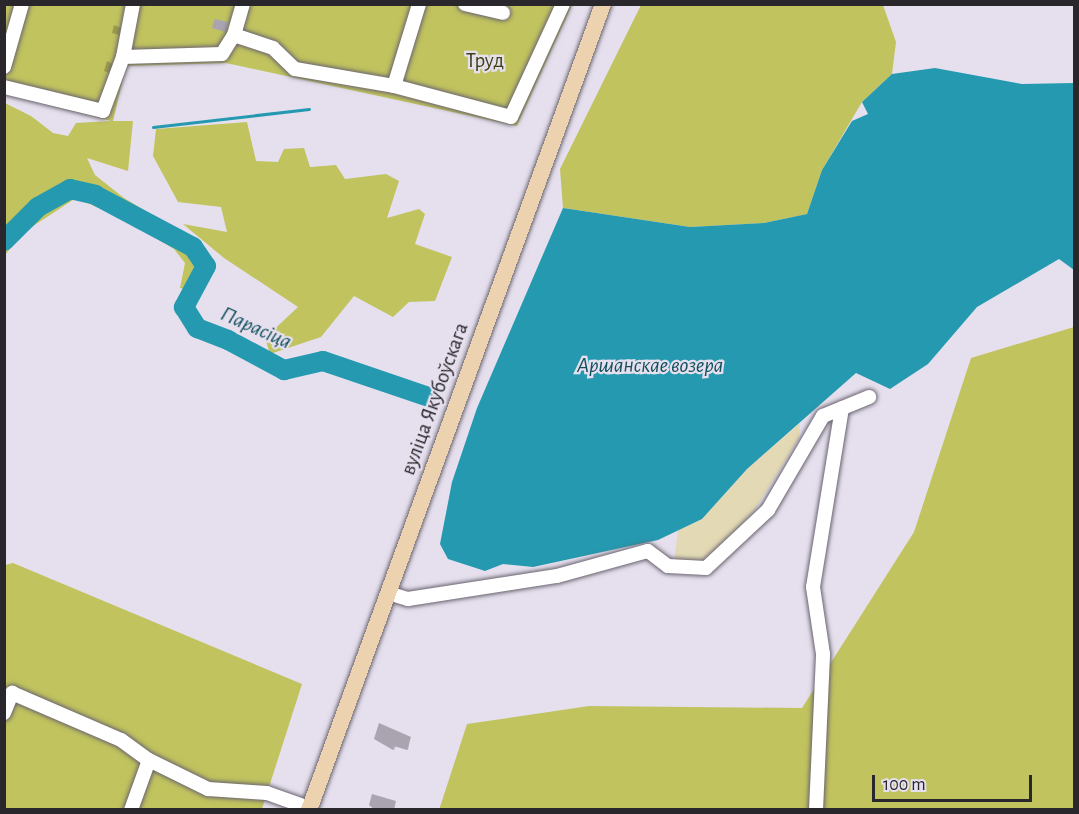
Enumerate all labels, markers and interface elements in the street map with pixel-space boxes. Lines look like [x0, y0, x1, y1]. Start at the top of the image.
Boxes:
park label: Труд [466, 48, 504, 74]
water label: Парасіца [216, 301, 296, 355]
street label: вуліца Якубоўскага [396, 319, 474, 479]
water label: Аршанскае возера [577, 353, 723, 379]
scale bar [875, 763, 1036, 801]
text: 100 m [883, 776, 926, 794]

